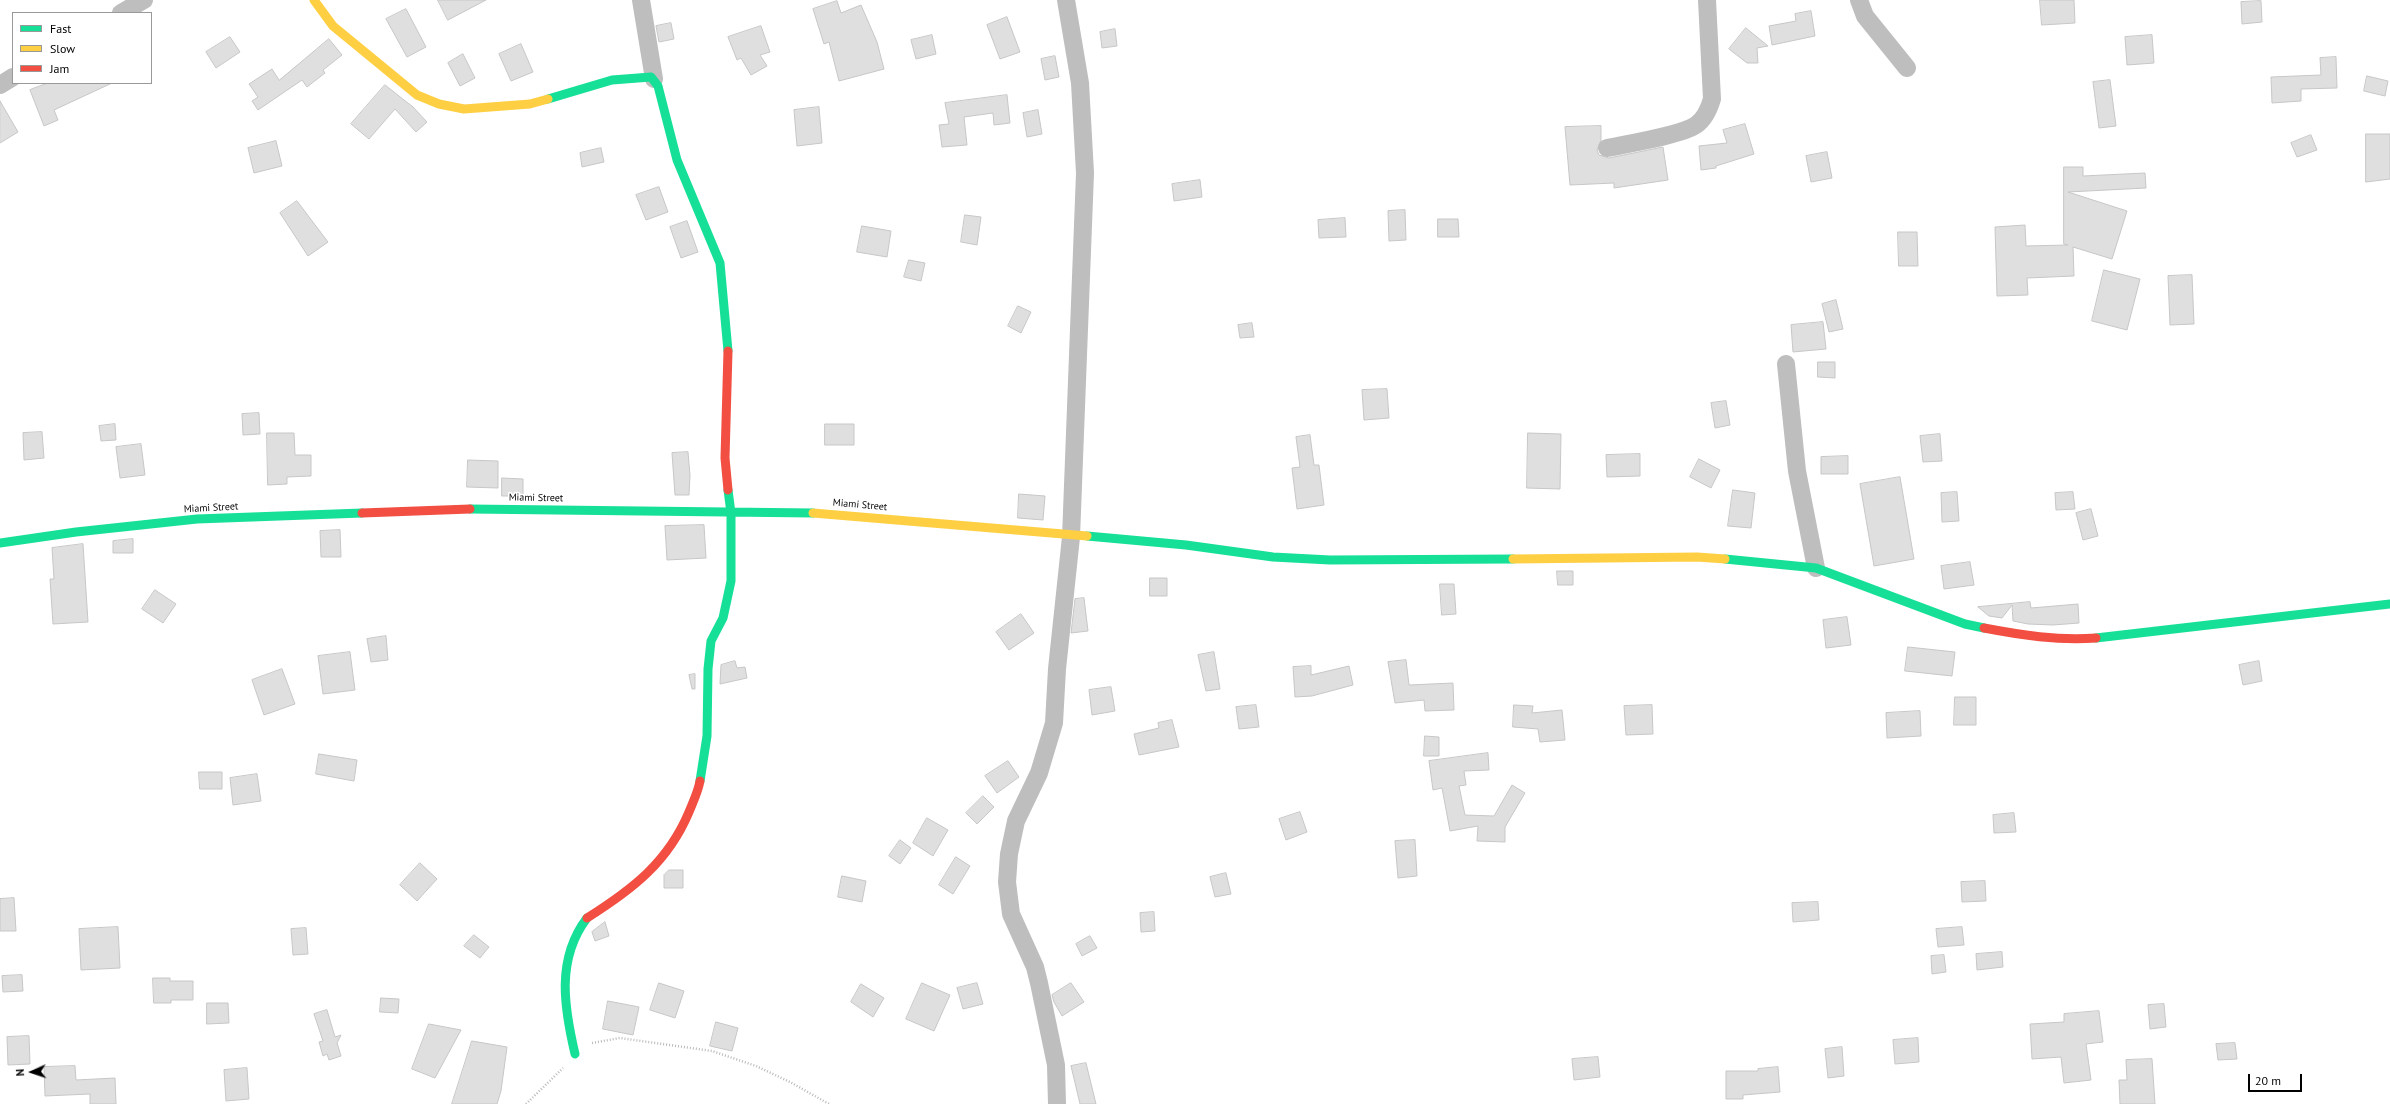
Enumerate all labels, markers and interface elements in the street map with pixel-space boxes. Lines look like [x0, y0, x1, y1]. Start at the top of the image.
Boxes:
legend [12, 12, 152, 84]
text: Fast [50, 21, 71, 36]
text: Slow [50, 41, 75, 56]
text: Jam [50, 61, 69, 76]
street label: Miami Street [509, 492, 563, 504]
street label: Miami Street [832, 497, 888, 513]
street label: Miami Street [183, 501, 239, 515]
north arrow [12, 1052, 52, 1092]
scale bar [2250, 1066, 2304, 1092]
text: N [13, 1069, 27, 1077]
text: 20 m [2255, 1073, 2281, 1088]

